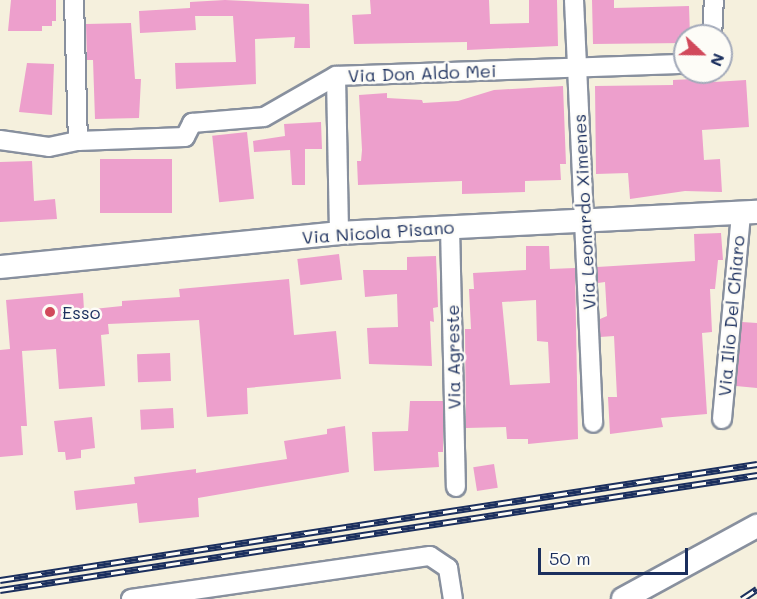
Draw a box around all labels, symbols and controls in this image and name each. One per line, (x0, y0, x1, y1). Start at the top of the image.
north arrow (673, 24, 733, 84)
text: N (706, 51, 730, 70)
street label: Via Don Aldo Mei (347, 60, 497, 86)
street label: Via Leonardo Ximenes (568, 113, 600, 311)
street label: Via Nicola Pisano (301, 216, 455, 248)
street label: Via Ilio Del Chiaro (713, 235, 749, 397)
place label: Esso (62, 301, 100, 323)
street label: Via Agreste (441, 304, 465, 410)
marker: Esso (43, 305, 57, 319)
scale bar (541, 536, 691, 574)
text: 50 m (549, 546, 591, 570)

